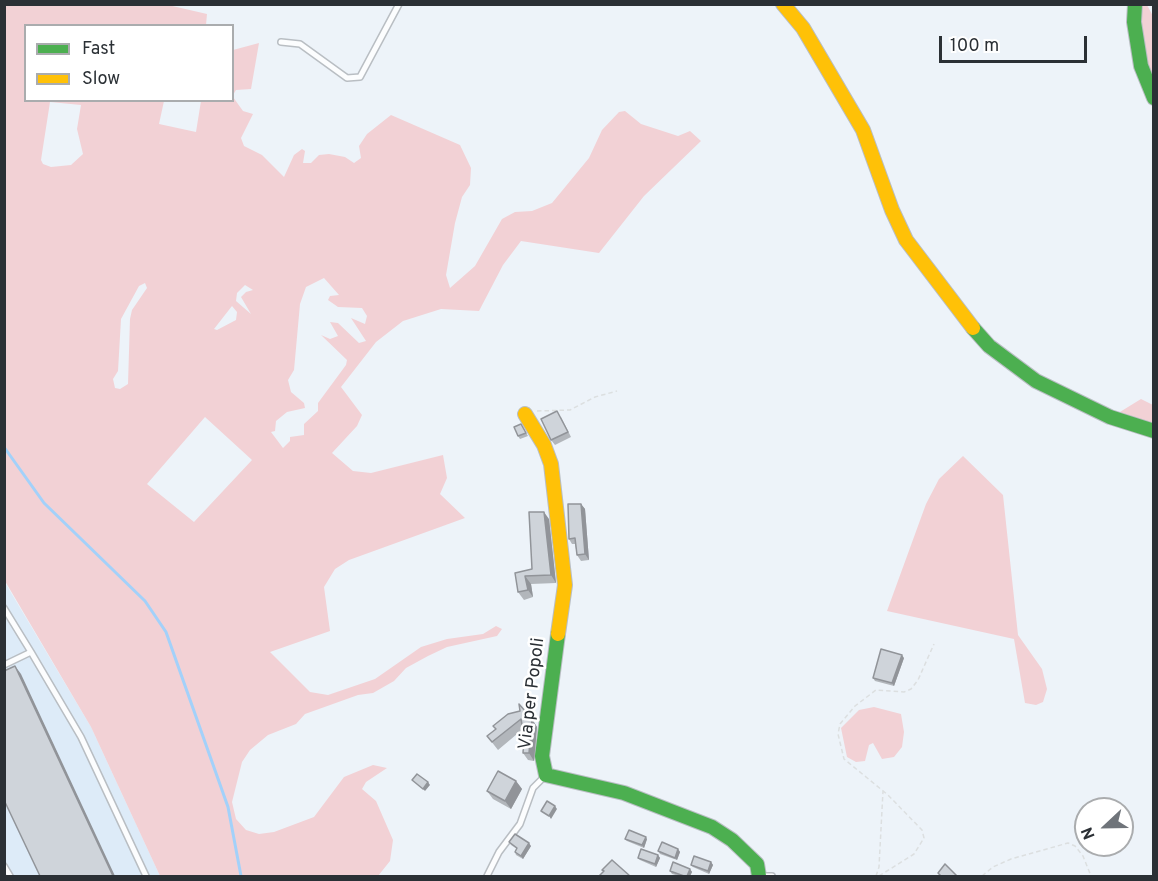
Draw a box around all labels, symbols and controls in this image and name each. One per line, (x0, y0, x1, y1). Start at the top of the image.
legend (24, 24, 234, 102)
scale bar (942, 24, 1090, 62)
text: 100 m (950, 35, 999, 58)
text: Fast (82, 38, 115, 61)
text: Slow (82, 68, 120, 91)
street label: Via per Popoli (515, 637, 551, 751)
north arrow (1074, 797, 1134, 857)
text: N (1078, 824, 1101, 842)

